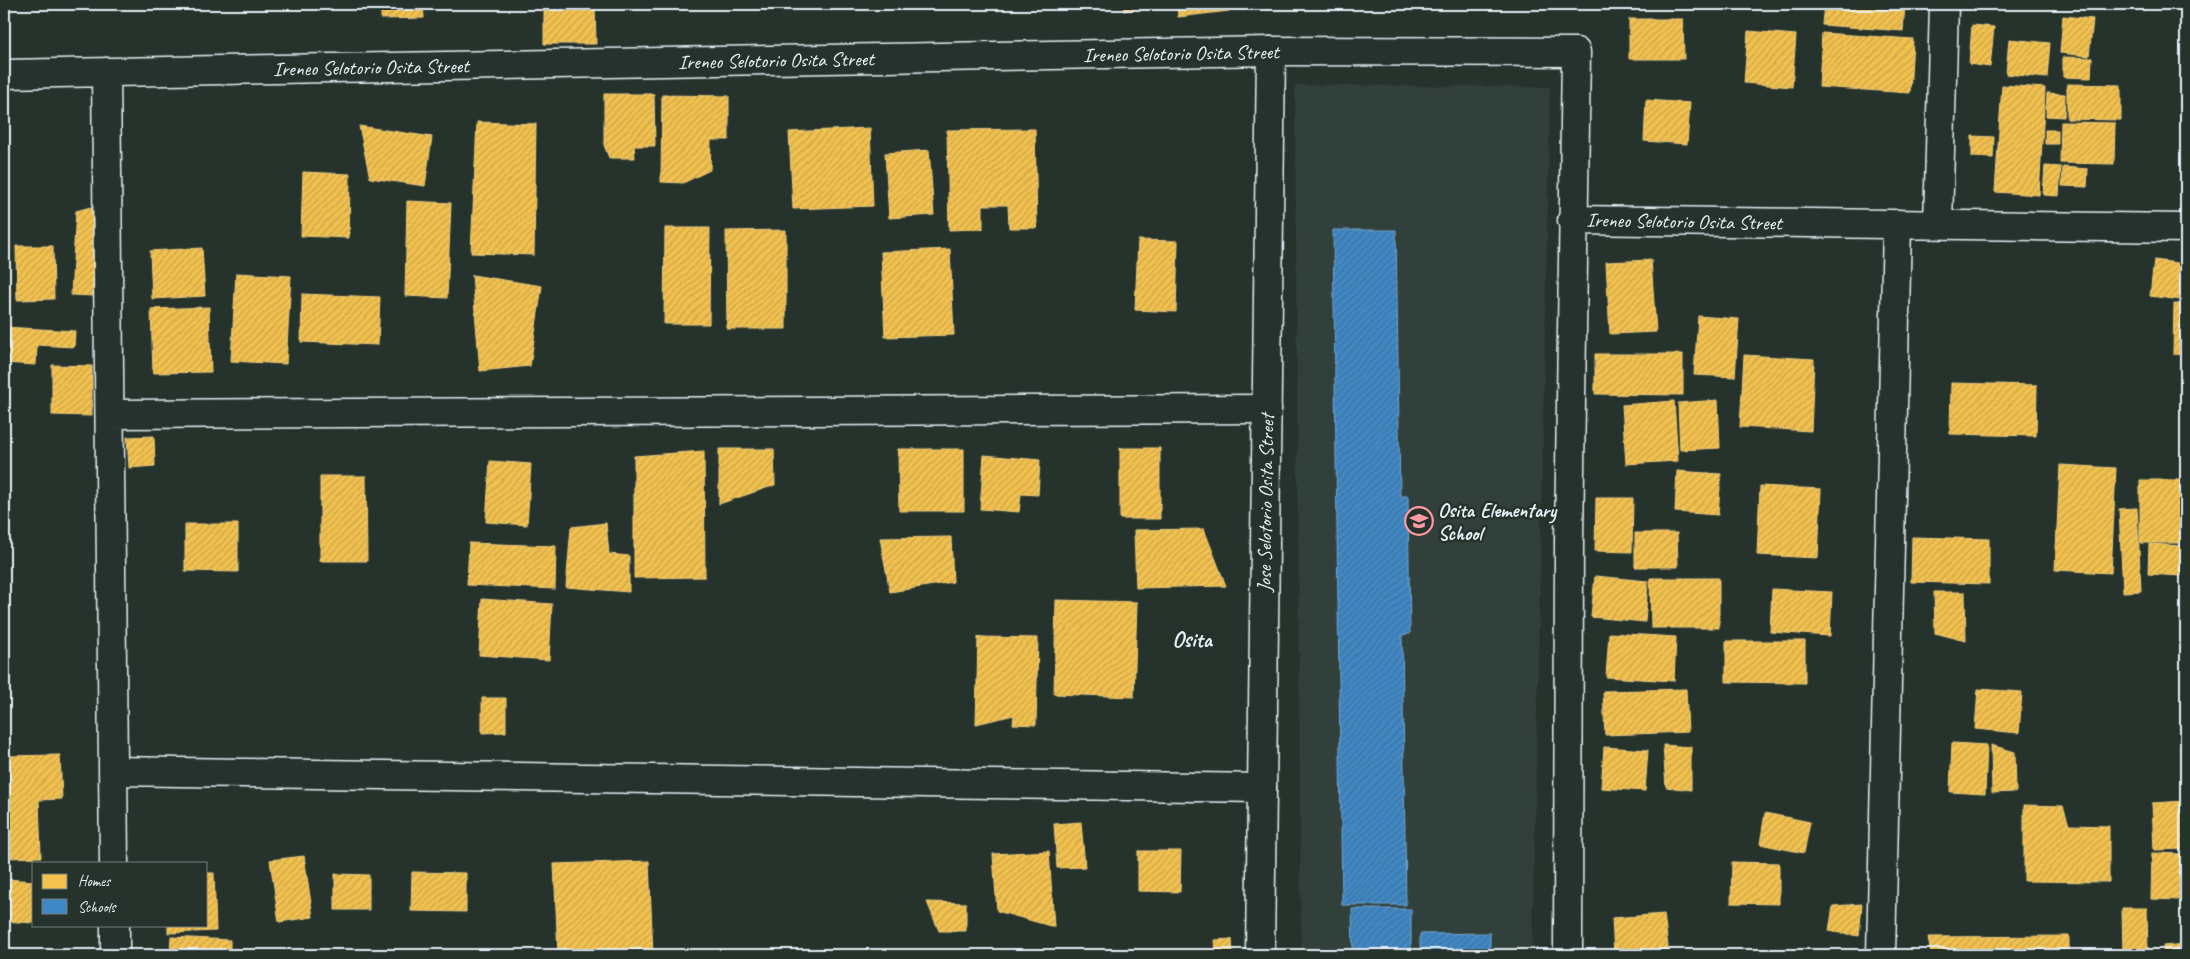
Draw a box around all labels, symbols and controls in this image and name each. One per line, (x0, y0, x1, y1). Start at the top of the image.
street label: Ireneo Selotorio Osita Street (1083, 39, 1281, 68)
street label: Ireneo Selotorio Osita Street (678, 46, 876, 75)
street label: Ireneo Selotorio Osita Street (273, 53, 471, 82)
street label: Ireneo Selotorio Osita Street (1586, 207, 1784, 236)
street label: Jose Selotorio Osita Street (1251, 410, 1280, 593)
place label: Osita Elementary School (1438, 498, 1558, 546)
school or university icon: Osita Elementary School (1404, 506, 1434, 536)
district label: Osita (1172, 626, 1214, 654)
legend (32, 862, 208, 926)
text: Homes (78, 872, 112, 891)
text: Schools (78, 898, 117, 917)

